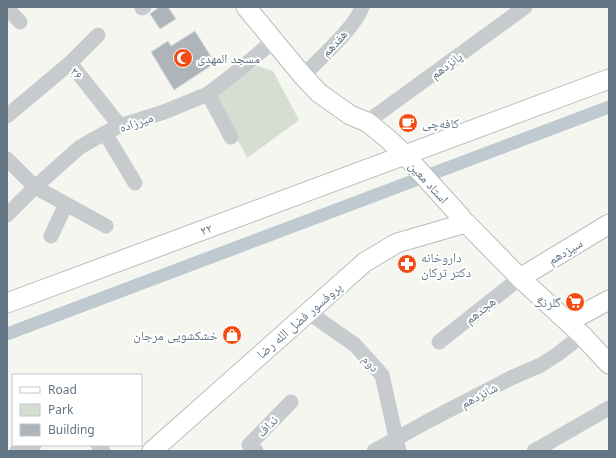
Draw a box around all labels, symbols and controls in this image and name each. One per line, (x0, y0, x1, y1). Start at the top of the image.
street label: هفدهم (317, 25, 351, 61)
mosque icon: مسجد المهدی (172, 47, 194, 69)
street label: پانزدهم (426, 47, 466, 83)
place label: مسجد المهدی (197, 49, 260, 67)
street label: ۲۶ (66, 63, 88, 83)
street label: میرزاده (117, 108, 155, 136)
cafe icon: کافه‌چی (397, 112, 419, 134)
place label: کافه‌چی (422, 114, 460, 132)
street label: استاد معین (405, 157, 453, 207)
street label: ۲۲ (197, 218, 215, 239)
street label: سیزدهم (544, 234, 586, 268)
place label: داروخانه دکتر ترکان (421, 248, 471, 281)
pharmacy icon: داروخانه دکتر ترکان (396, 253, 418, 275)
street label: پروفسور فضل الله رضا (252, 278, 346, 362)
supermarket icon: گلرنگ (564, 291, 586, 313)
street label: هجدهم (461, 292, 499, 328)
place label: گلرنگ (534, 293, 562, 311)
shop icon: خشکشویی مرجان (221, 324, 243, 346)
place label: خشکشویی مرجان (133, 326, 218, 344)
street label: دوم (358, 350, 384, 376)
legend (12, 374, 142, 446)
street label: شانزدهم (457, 378, 501, 412)
text: Road (48, 381, 77, 398)
text: Park (48, 401, 74, 418)
street label: نداف (252, 411, 282, 441)
text: Building (48, 421, 95, 438)

